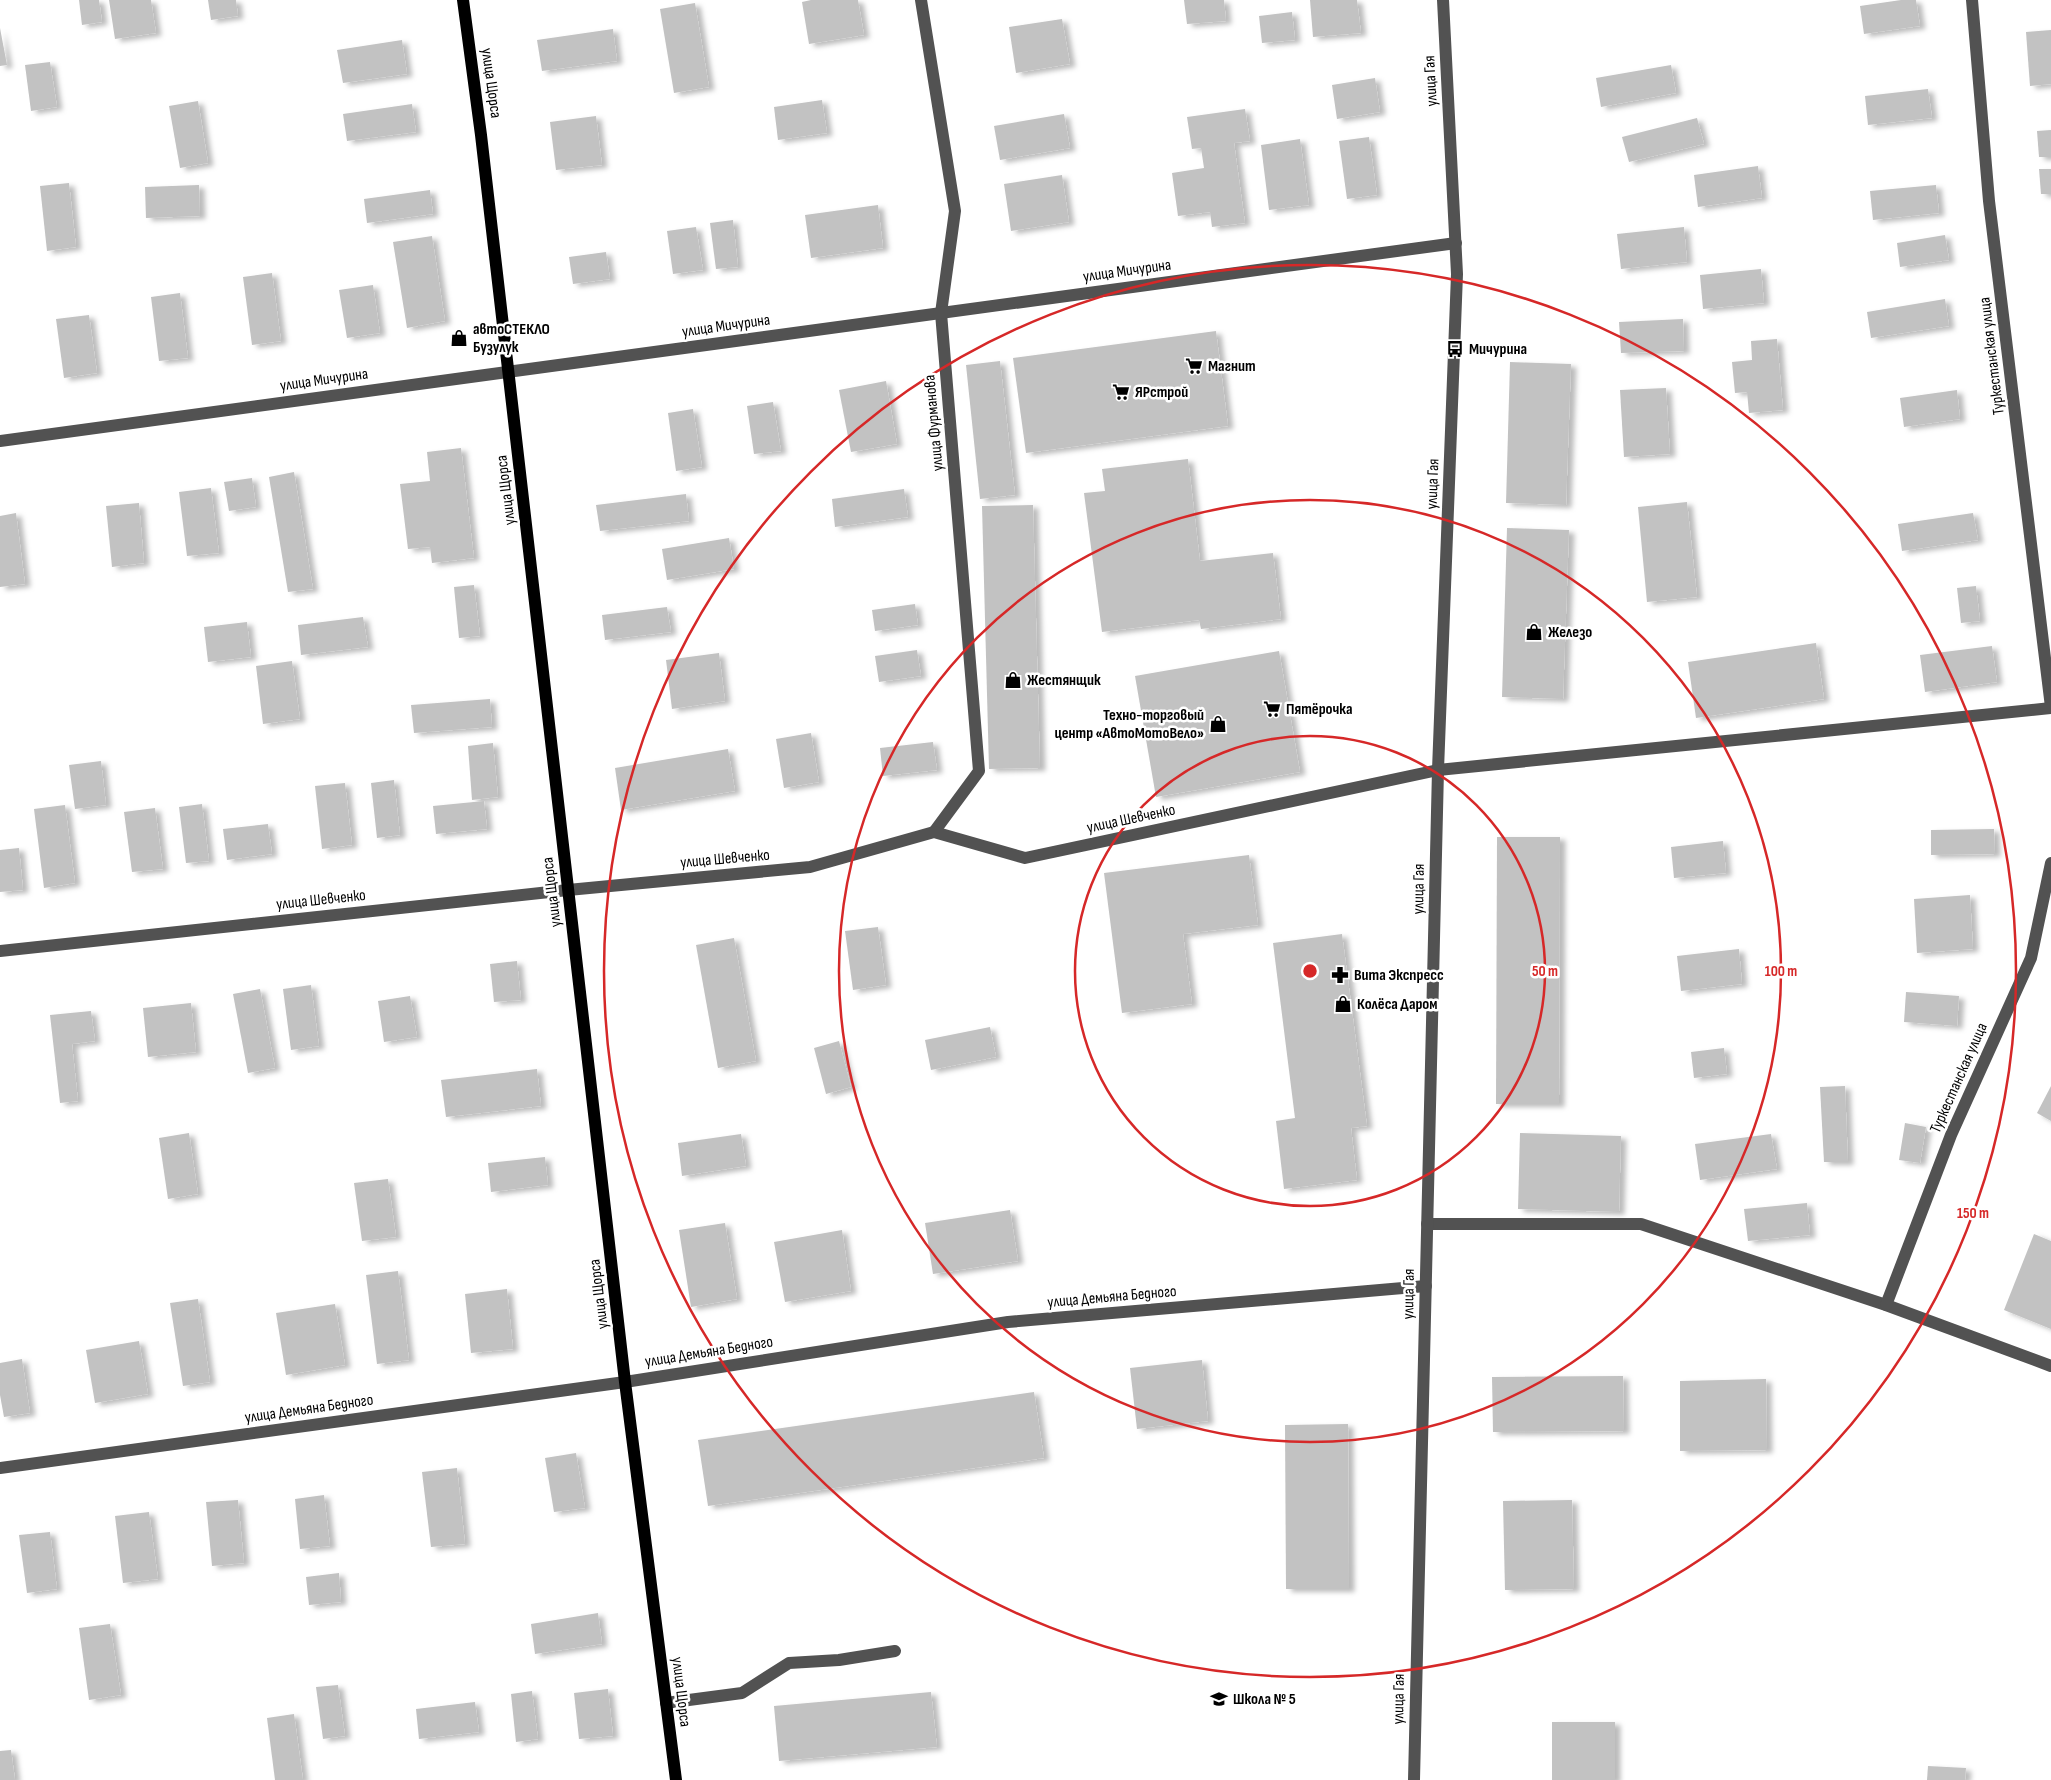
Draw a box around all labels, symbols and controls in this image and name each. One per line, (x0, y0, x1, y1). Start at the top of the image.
street label: улица Щорса (477, 47, 505, 119)
street label: улица Гая (1420, 55, 1442, 107)
street label: улица Мичурина (1082, 255, 1172, 287)
street label: Туркестанская улица (1975, 296, 2009, 416)
street label: улица Мичурина (681, 310, 771, 342)
place label: автоСТЕКЛО Бузулук (473, 320, 550, 357)
shop icon: автоСТЕКЛО Бузулук (449, 328, 469, 348)
bus stop icon: Мичурина (1445, 339, 1465, 359)
place label: Мичурина (1469, 340, 1527, 359)
supermarket icon: Магнит (1184, 356, 1204, 376)
place label: Магнит (1208, 357, 1256, 376)
street label: улица Мичурина (279, 364, 369, 396)
street label: улица Фурманова (920, 374, 948, 472)
supermarket icon: ЯРстрой (1111, 382, 1131, 402)
place label: ЯРстрой (1135, 383, 1188, 402)
street label: улица Щорса (492, 454, 520, 526)
street label: улица Гая (1423, 458, 1443, 510)
shop icon: Железо (1524, 622, 1544, 642)
place label: Железо (1548, 623, 1592, 642)
shop icon: Жестянщик (1003, 670, 1023, 690)
place label: Жестянщик (1027, 671, 1101, 690)
supermarket icon: Пятёрочка (1262, 699, 1282, 719)
place label: Пятёрочка (1286, 700, 1353, 719)
place label: Техно-торговый центр «АвтоМотоВело» (1055, 706, 1204, 743)
shop icon: Техно-торговый центр «АвтоМотоВело» (1208, 714, 1228, 734)
street label: улица Шевченко (1085, 800, 1177, 838)
street label: улица Шевченко (679, 846, 771, 872)
street label: улица Щорса (538, 856, 566, 928)
street label: улица Гая (1409, 863, 1429, 915)
street label: улица Шевченко (275, 886, 367, 914)
centre of rings (1301, 962, 1319, 980)
text: 50 m (1532, 962, 1558, 981)
text: 100 m (1765, 962, 1797, 981)
pharmacy icon: Вита Экспресс (1330, 965, 1350, 985)
place label: Вита Экспресс (1354, 966, 1444, 985)
shop icon: Колёса Даром (1333, 994, 1353, 1014)
place label: Колёса Даром (1357, 995, 1438, 1014)
street label: Туркестанская улица (1926, 1020, 1992, 1136)
text: 150 m (1957, 1204, 1989, 1223)
street label: улица Щорса (585, 1258, 613, 1330)
street label: улица Гая (1399, 1268, 1419, 1320)
street label: улица Демьяна Бедного (1047, 1282, 1177, 1312)
street label: улица Демьяна Бедного (644, 1332, 774, 1372)
street label: улица Демьяна Бедного (244, 1391, 374, 1427)
street label: улица Щорса (667, 1656, 695, 1728)
street label: улица Гая (1389, 1673, 1409, 1725)
school or university icon: Школа № 5 (1209, 1689, 1229, 1709)
place label: Школа № 5 (1233, 1690, 1296, 1709)

